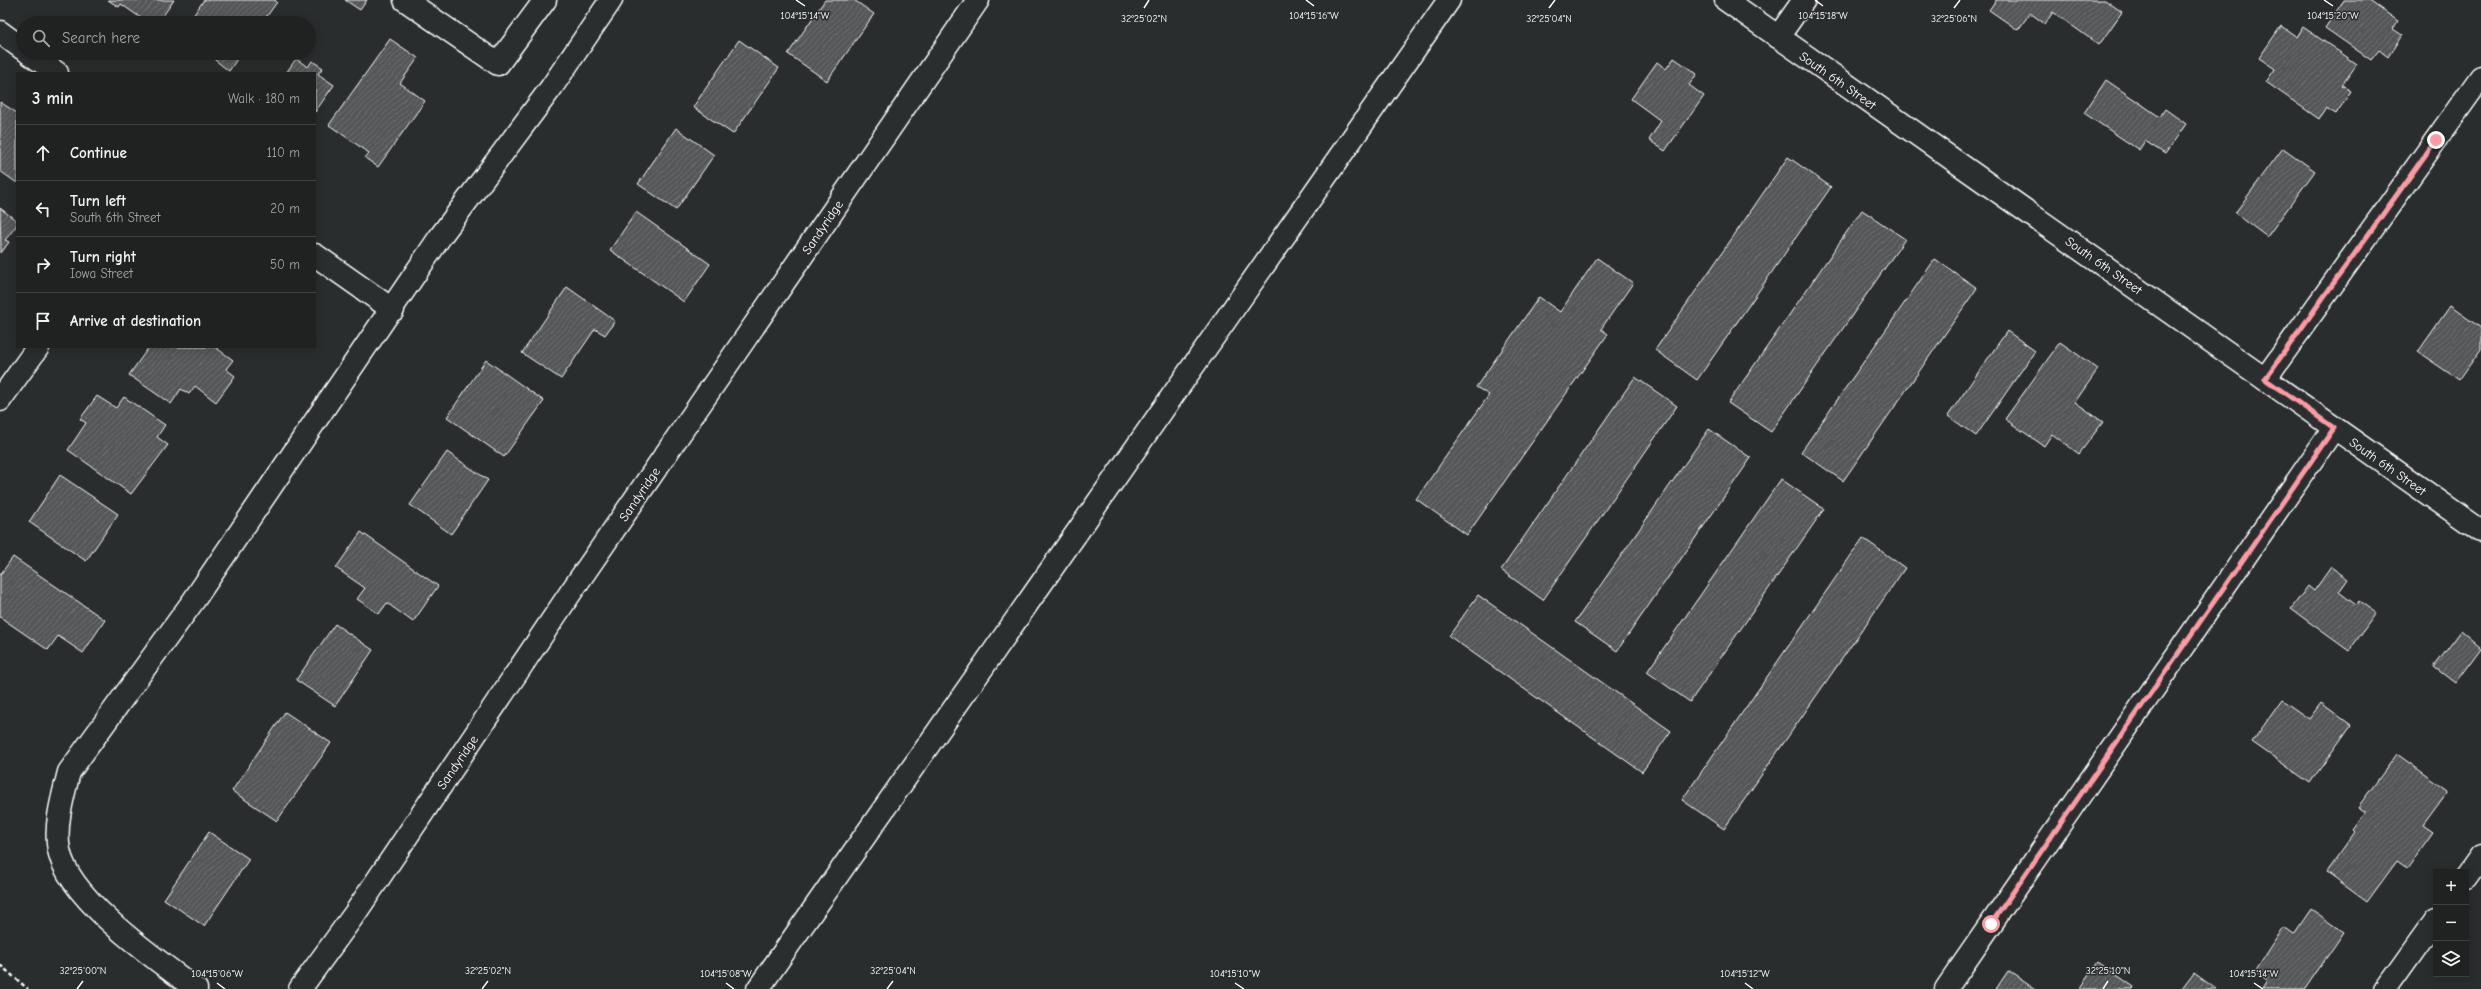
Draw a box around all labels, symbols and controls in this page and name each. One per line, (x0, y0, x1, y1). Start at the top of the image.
text: 104°15'14"W (781, 10, 830, 22)
text: 104°15'16"W (1289, 10, 1339, 22)
text: 104°15'18"W (1798, 10, 1848, 22)
text: 104°15'20"W (2307, 10, 2359, 22)
text: 32°25'02"N (1121, 13, 1167, 25)
text: 32°25'04"N (1526, 13, 1572, 25)
text: 32°25'06"N (1931, 13, 1977, 25)
search box (16, 16, 316, 60)
icon: search (30, 27, 52, 49)
text: Search here (62, 29, 140, 47)
street label: South 6th Street (1796, 48, 1880, 113)
text: 3 min (32, 89, 73, 108)
text: Walk · 180 m (228, 91, 300, 106)
route end (2427, 131, 2445, 149)
icon: ahead (32, 142, 54, 164)
text: Continue (70, 144, 127, 162)
text: 110 m (267, 145, 300, 160)
text: Turn left (70, 192, 126, 210)
street label: Sandyridge (799, 197, 846, 257)
icon: left (32, 198, 54, 220)
text: 20 m (270, 201, 300, 216)
text: South 6th Street (70, 210, 160, 225)
street label: South 6th Street (2062, 233, 2146, 298)
text: Turn right (70, 248, 136, 266)
icon: right (32, 254, 54, 276)
text: 50 m (270, 257, 300, 272)
text: Iowa Street (70, 266, 133, 281)
icon: arrive (32, 310, 54, 332)
text: Arrive at destination (70, 312, 201, 330)
street label: South 6th Street (2346, 434, 2430, 499)
street label: Sandyridge (616, 464, 663, 524)
street label: Sandyridge (434, 732, 481, 792)
map controls (2433, 869, 2469, 977)
button: + (2433, 869, 2469, 905)
button: − (2433, 905, 2469, 941)
route start (1982, 915, 2000, 933)
button: layers (2433, 941, 2469, 977)
text: 32°25'00"N (60, 965, 106, 977)
text: 32°25'02"N (465, 965, 511, 977)
text: 32°25'04"N (870, 965, 916, 977)
text: 32°25'10"N (2086, 965, 2130, 977)
text: 104°15'06"W (191, 968, 243, 980)
text: 104°15'08"W (700, 968, 752, 980)
text: 104°15'10"W (1210, 968, 1260, 980)
text: 104°15'12"W (1720, 968, 1770, 980)
text: 104°15'14"W (2230, 968, 2279, 980)

